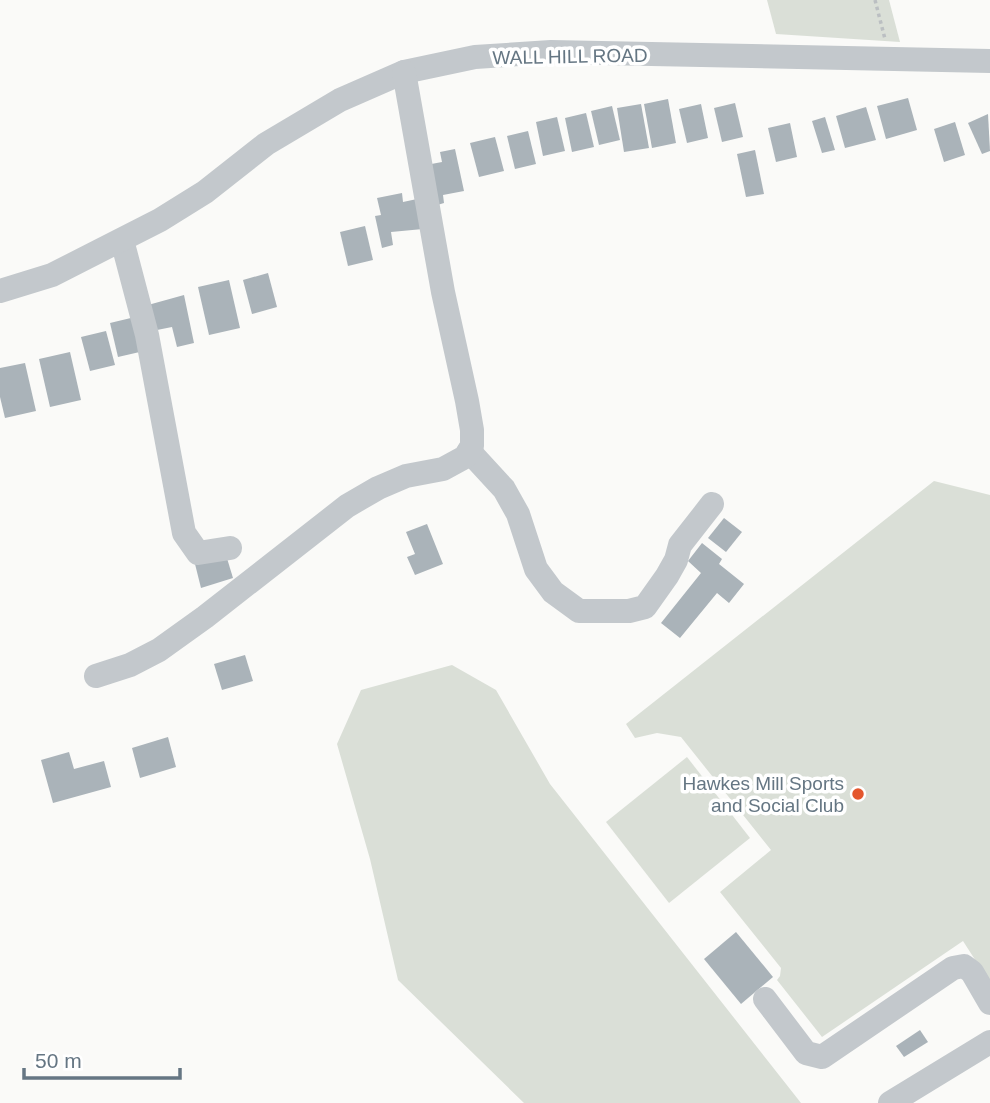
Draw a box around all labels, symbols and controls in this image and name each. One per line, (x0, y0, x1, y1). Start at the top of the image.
street label: WALL HILL ROAD (492, 45, 648, 68)
place label: Hawkes Mill Sports and Social Club (682, 773, 844, 816)
marker: Hawkes Mill Sports and Social Club (850, 786, 866, 802)
scale bar (24, 1036, 180, 1080)
text: 50 m (35, 1049, 82, 1072)

